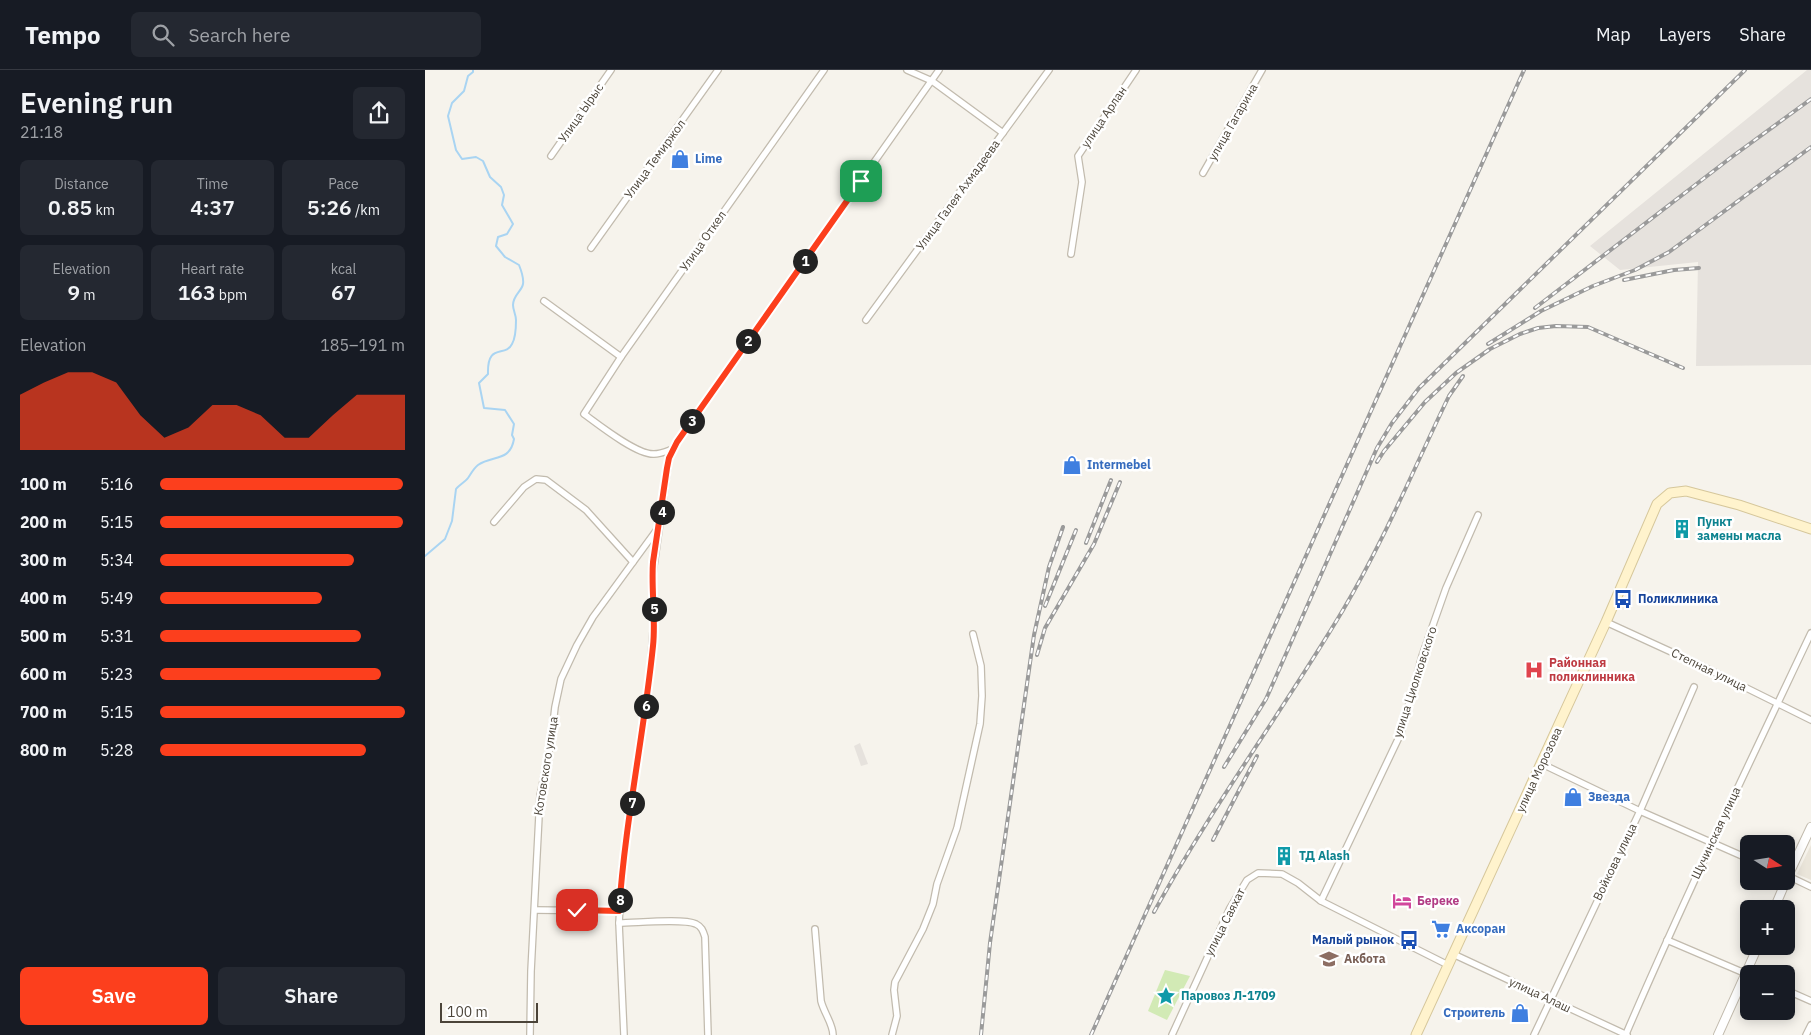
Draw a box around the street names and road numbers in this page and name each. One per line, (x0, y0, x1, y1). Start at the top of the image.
street label: Улица Ырыс (555, 80, 606, 145)
street label: улица Гагарина (1204, 80, 1261, 163)
street label: улица Арлан (1078, 83, 1130, 150)
street label: Улица Темиржол (621, 116, 688, 201)
street label: Улица Галея Ахмадеева (912, 136, 1003, 253)
street label: Улица Откел (676, 207, 729, 274)
street label: улица Циолковского (1389, 624, 1440, 739)
street label: Степная улица (1669, 645, 1750, 695)
street label: Котовского улица (530, 715, 561, 817)
street label: улица Морозова (1512, 724, 1565, 815)
street label: Щучинская улица (1688, 784, 1744, 881)
street label: Войкова улица (1589, 820, 1640, 903)
street label: улица Саяхат (1201, 885, 1248, 958)
street label: улица Алаш (1507, 974, 1574, 1015)

